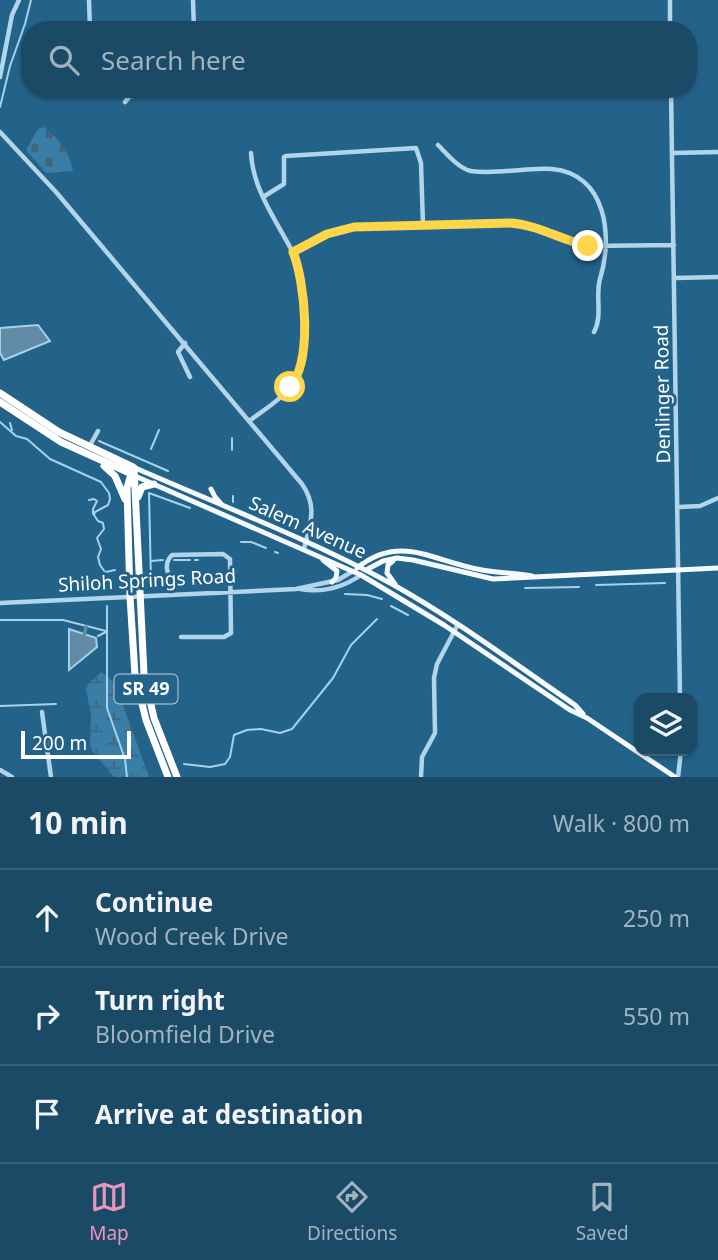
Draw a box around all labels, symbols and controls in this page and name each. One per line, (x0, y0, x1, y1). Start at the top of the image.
search box (21, 21, 697, 98)
icon: search (45, 41, 83, 79)
text: Search here (101, 42, 246, 78)
route end (572, 230, 603, 261)
street label: Denlinger Road (648, 324, 676, 464)
route start (274, 371, 305, 402)
street label: Salem Avenue (245, 489, 371, 565)
street label: Shiloh Springs Road (57, 562, 237, 598)
road number: SR 49 (114, 674, 178, 704)
map controls (634, 693, 697, 756)
button: layers (634, 693, 697, 756)
scale bar (21, 728, 131, 760)
text: 200 m (32, 730, 87, 756)
text: 10 min (28, 802, 128, 843)
text: Walk · 800 m (553, 807, 690, 839)
text: Continue (95, 884, 213, 920)
icon: ahead (28, 899, 66, 937)
text: 250 m (623, 902, 690, 934)
text: Wood Creek Drive (95, 920, 289, 952)
text: Turn right (95, 982, 225, 1018)
icon: right (28, 997, 66, 1035)
text: 550 m (623, 1000, 690, 1032)
text: Bloomfield Drive (95, 1018, 275, 1050)
icon: arrive (28, 1095, 66, 1133)
text: Arrive at destination (95, 1096, 364, 1132)
tab: Map (89, 1178, 129, 1246)
tab: Directions (307, 1178, 397, 1246)
tab: Saved (576, 1178, 629, 1246)

